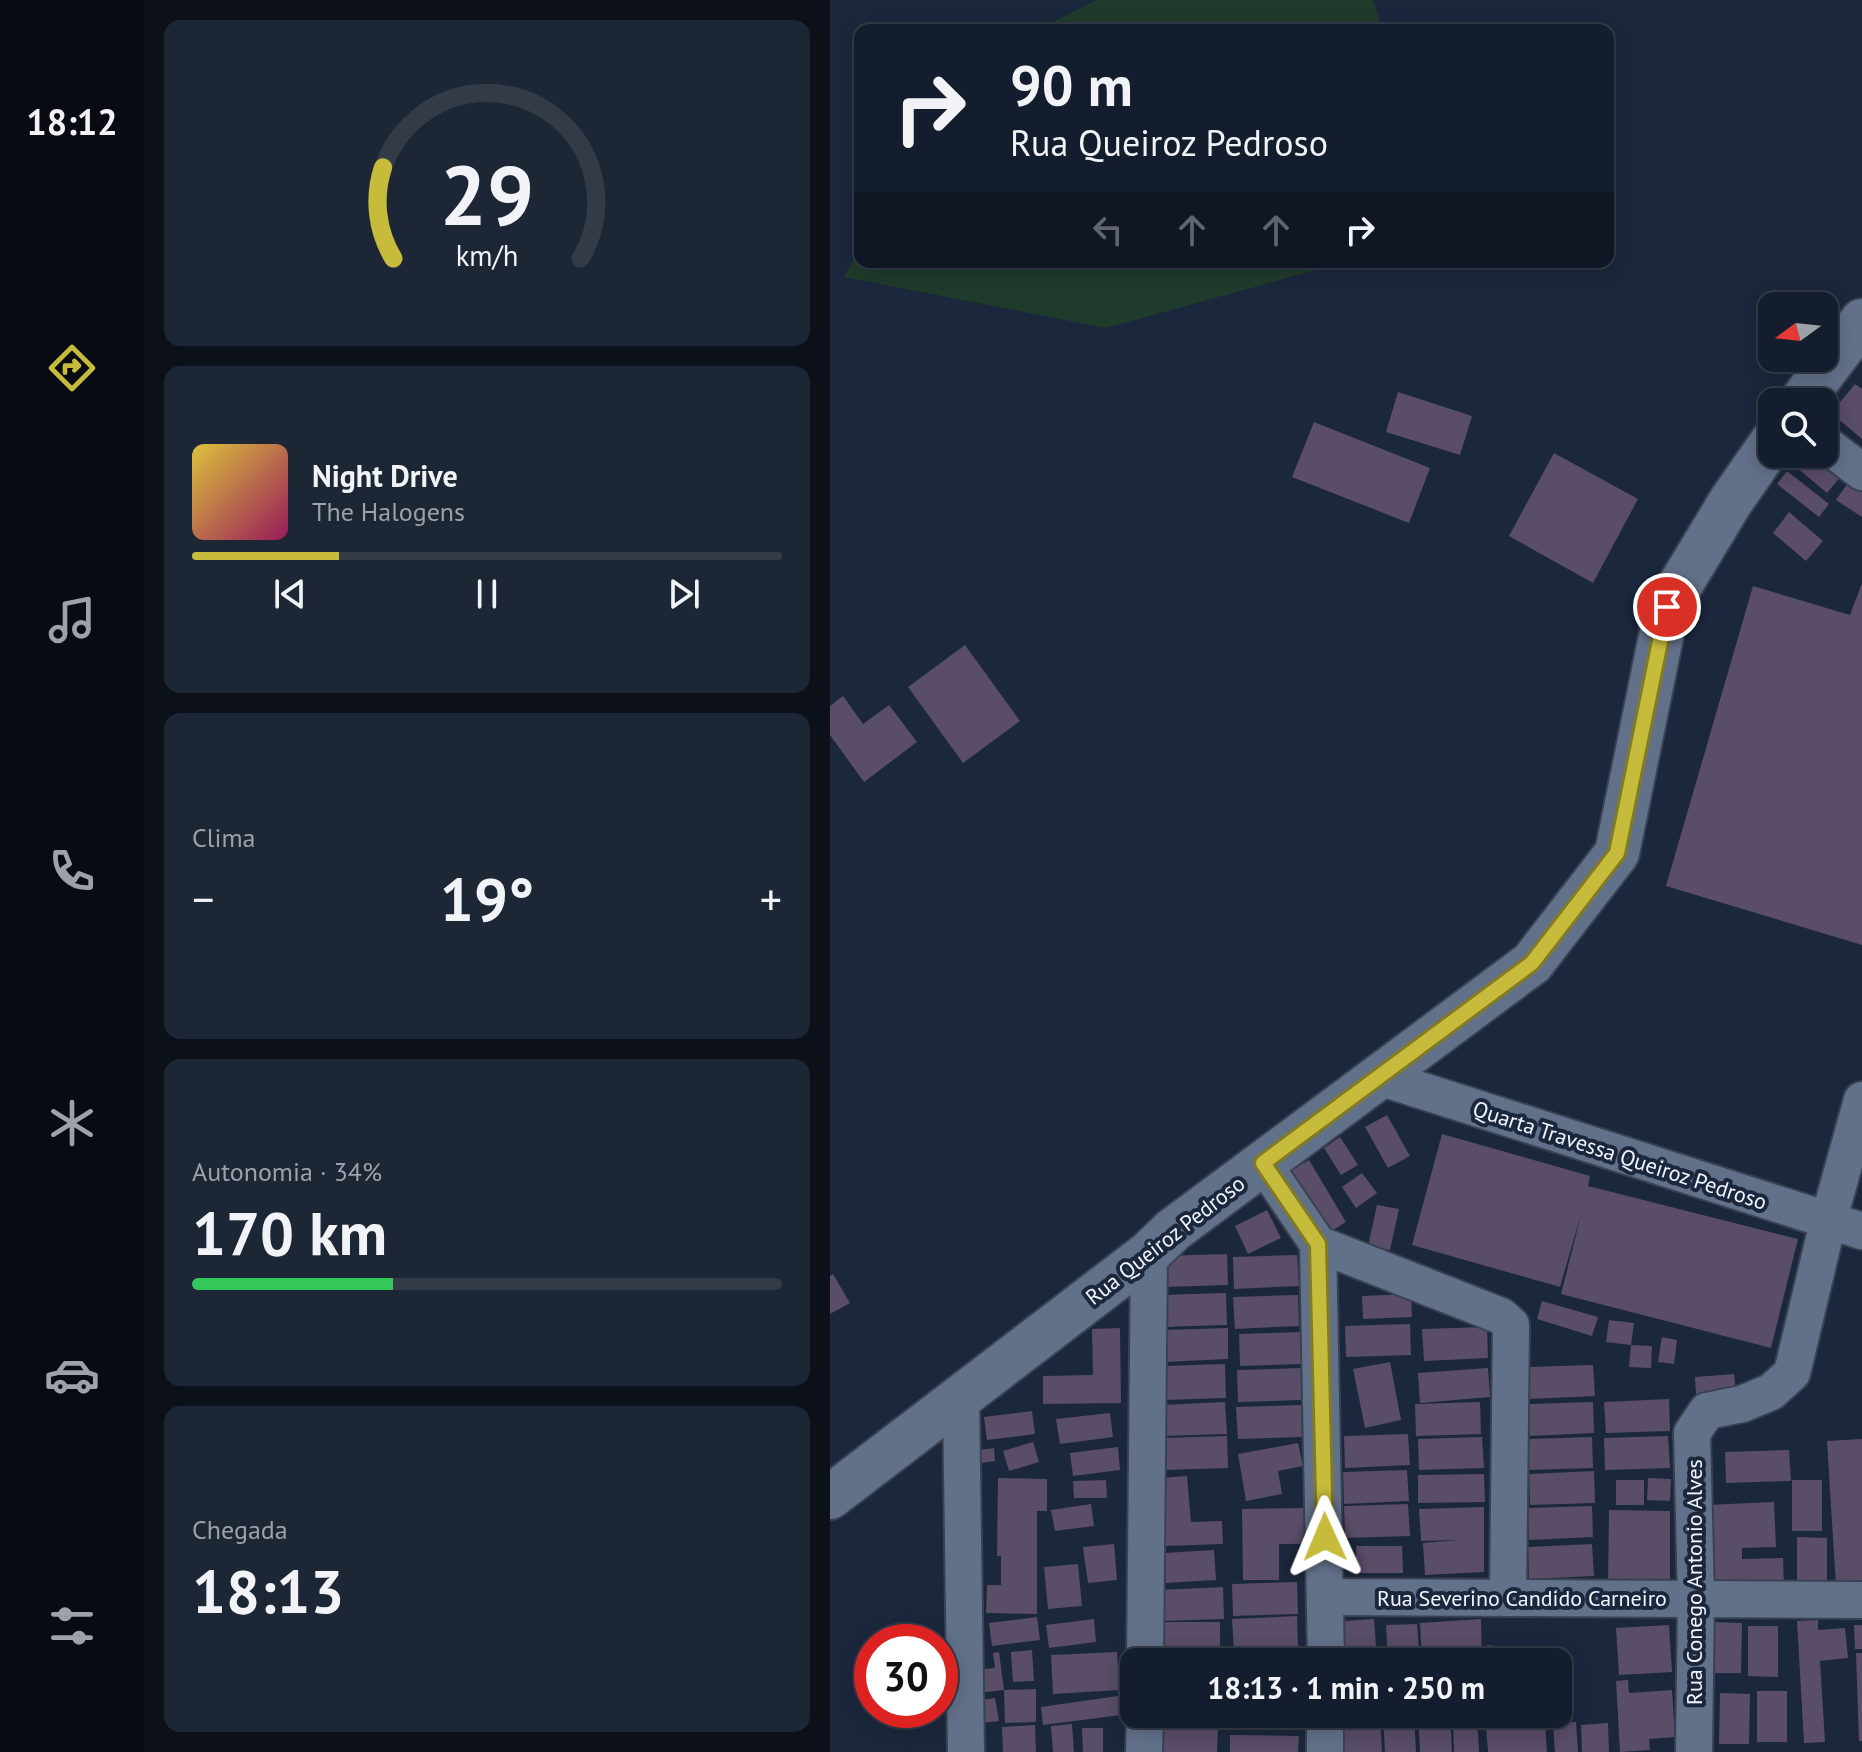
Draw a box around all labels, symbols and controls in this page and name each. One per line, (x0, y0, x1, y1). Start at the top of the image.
text: 90 m (1010, 49, 1133, 121)
icon: right (878, 56, 982, 160)
text: 18:12 (26, 98, 118, 145)
text: Rua Queiroz Pedroso (1010, 119, 1328, 166)
text: 29 (440, 140, 534, 248)
icon: left (1086, 208, 1130, 252)
icon: ahead (1170, 208, 1214, 252)
icon: ahead (1254, 208, 1298, 252)
icon: right (1338, 208, 1382, 252)
text: km/h (456, 237, 518, 274)
north arrow (1758, 292, 1838, 372)
map controls (1758, 292, 1838, 468)
icon: directions (44, 340, 100, 396)
button: search (1758, 388, 1838, 468)
text: Night Drive (312, 456, 458, 495)
text: The Halogens (312, 495, 465, 528)
icon: previous (268, 572, 312, 616)
icon: pause (465, 572, 509, 616)
icon: next (662, 572, 706, 616)
pin (1633, 573, 1701, 641)
icon: arrive (1645, 585, 1689, 629)
icon: music (44, 592, 100, 648)
text: Clima (192, 821, 255, 854)
icon: phone (44, 843, 100, 899)
text: 19° (440, 860, 534, 938)
text: − (192, 870, 214, 927)
text: + (760, 870, 782, 927)
street label: Quarta Travessa Queiroz Pedroso (1469, 1094, 1771, 1216)
icon: climate (44, 1095, 100, 1151)
text: Autonomia · 34% (192, 1155, 382, 1188)
street label: Rua Queiroz Pedroso (1080, 1169, 1250, 1311)
text: 170 km (192, 1194, 387, 1272)
icon: car (44, 1347, 100, 1403)
street label: Rua Conego Antonio Alves (1680, 1459, 1708, 1705)
position arrow (1283, 1495, 1367, 1579)
text: Chegada (192, 1513, 288, 1546)
text: 18:13 (192, 1552, 344, 1630)
street label: Rua Severino Candido Carneiro (1377, 1584, 1667, 1612)
icon: filters (44, 1598, 100, 1654)
speed limit sign: 30 (854, 1624, 958, 1728)
text: 18:13 · 1 min · 250 m (1207, 1668, 1485, 1707)

